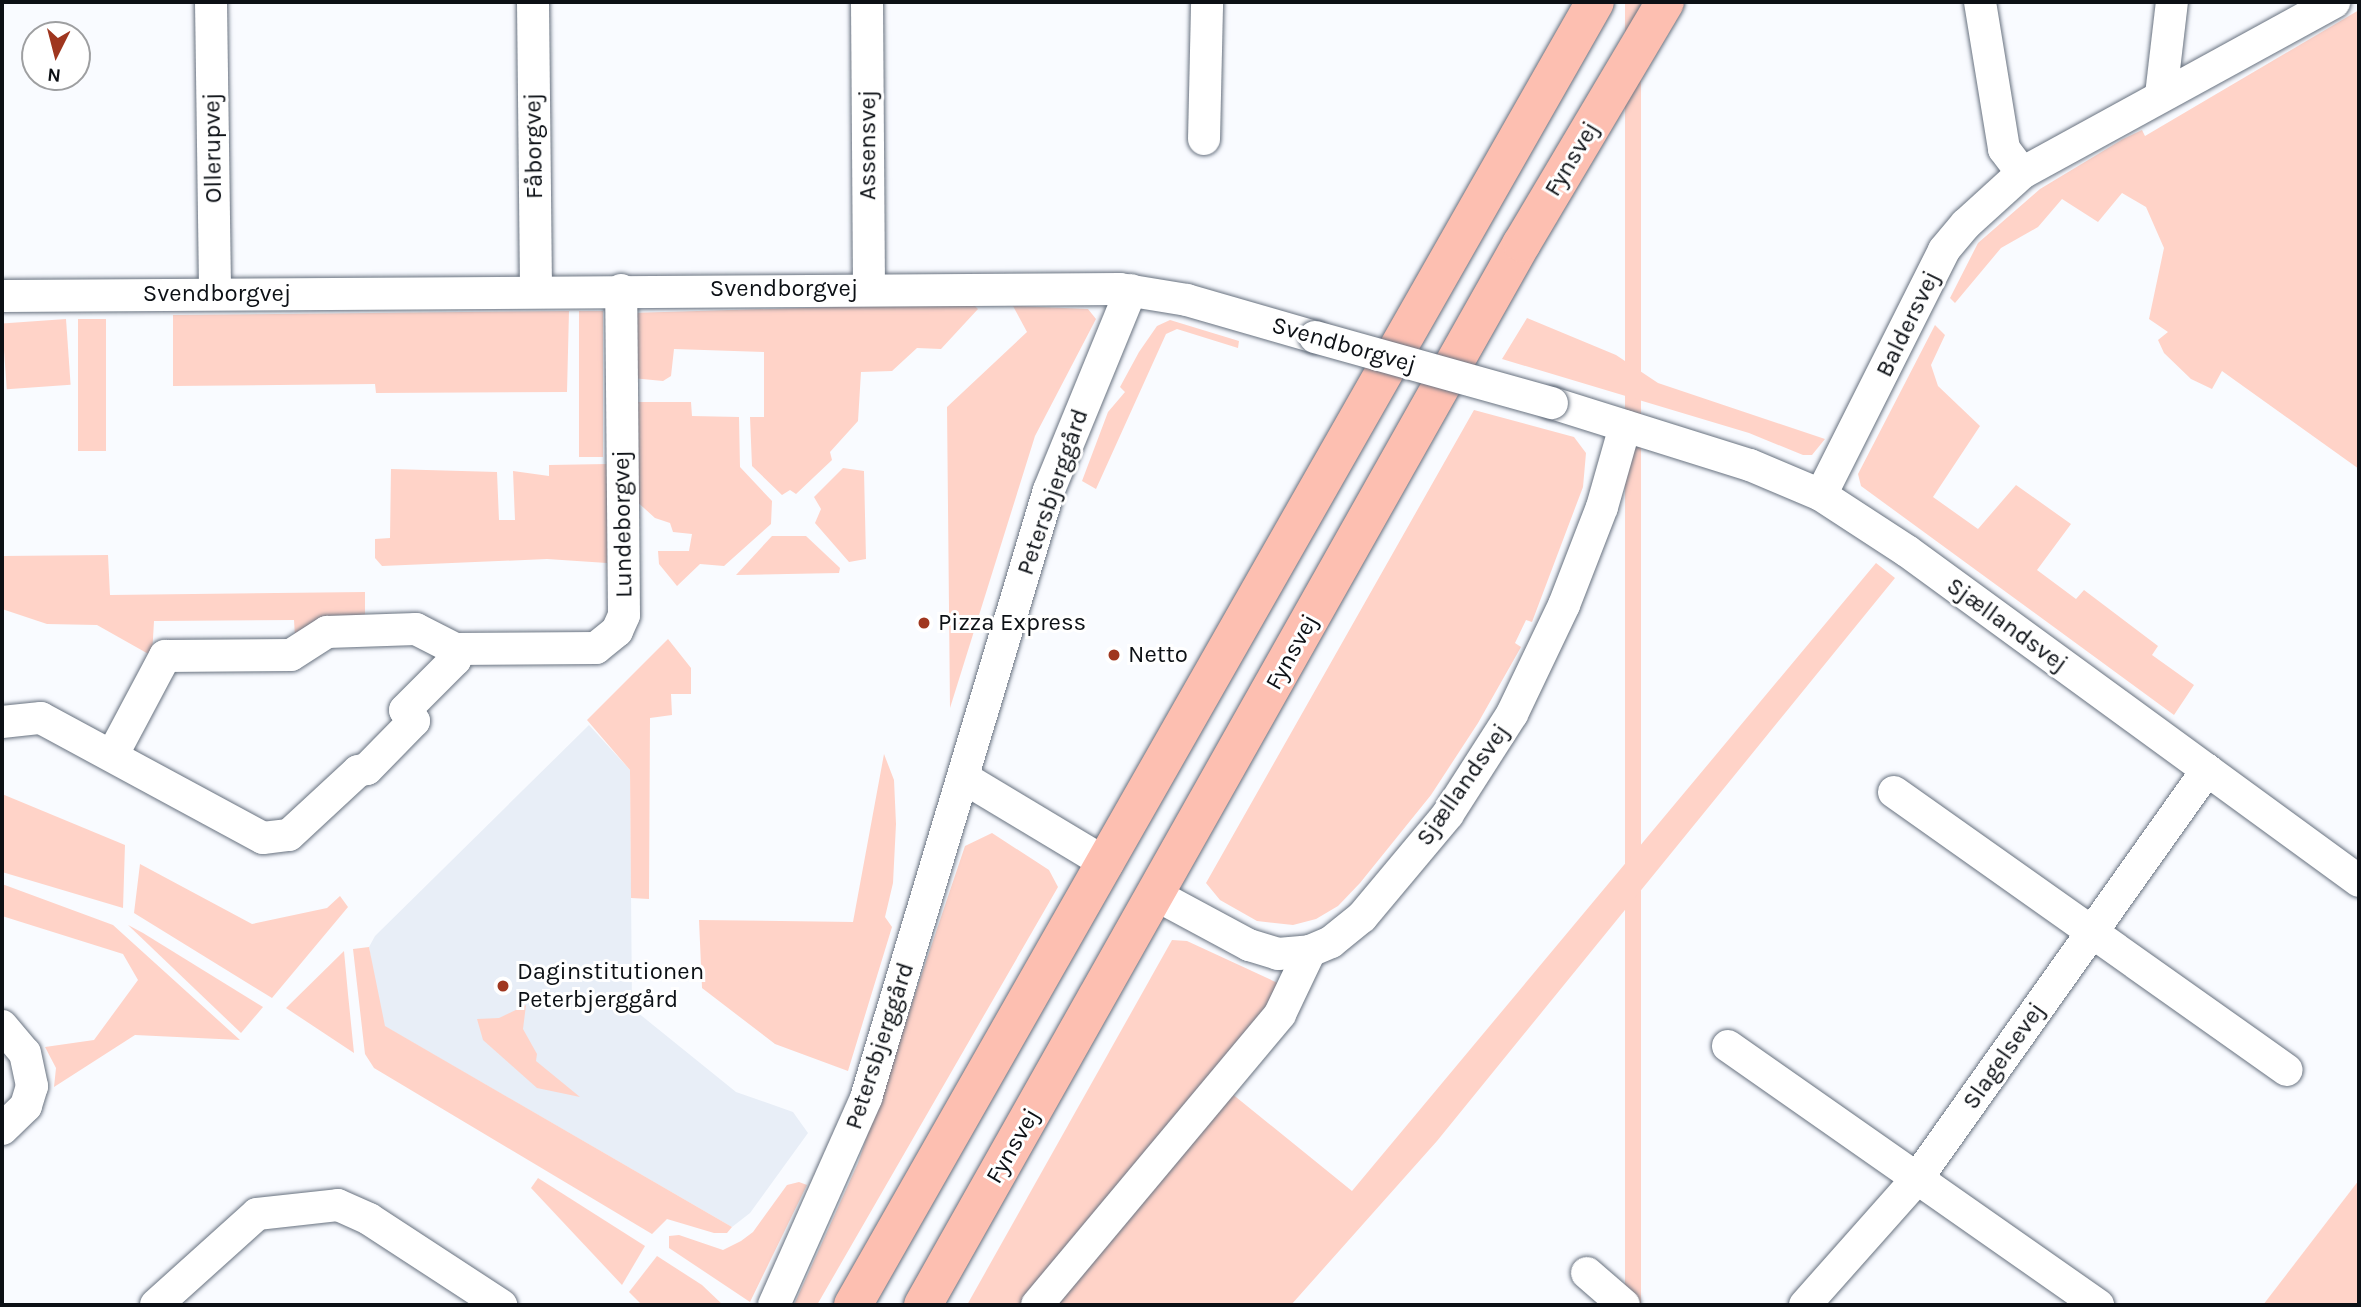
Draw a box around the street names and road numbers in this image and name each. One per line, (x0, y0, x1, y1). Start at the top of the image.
street label: Assensvej (854, 90, 882, 200)
street label: Ollerupvej (198, 93, 228, 203)
street label: Fåborgvej (519, 93, 549, 199)
street label: Fynsvej (1539, 116, 1605, 202)
street label: Baldersvej (1870, 266, 1946, 382)
street label: Svendborgvej (710, 275, 858, 303)
street label: Svendborgvej (143, 280, 291, 308)
street label: Svendborgvej (1269, 311, 1419, 379)
street label: Petersbjerggård (1011, 405, 1095, 579)
street label: Lundeborgvej (607, 450, 639, 598)
street label: Sjællandsvej (1941, 572, 2073, 678)
street label: Fynsvej (1260, 609, 1324, 695)
street label: Sjællandsvej (1410, 718, 1516, 852)
street label: Petersbjerggård (839, 959, 921, 1133)
street label: Slagelsevej (1957, 997, 2051, 1115)
street label: Fynsvej (980, 1103, 1046, 1189)

